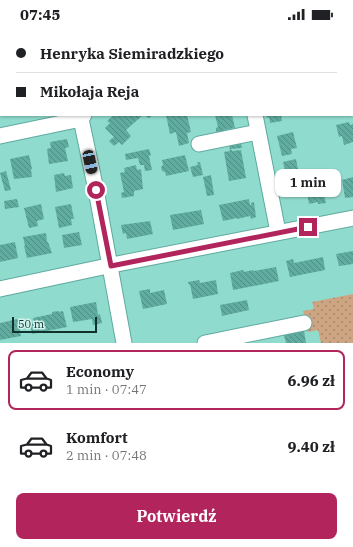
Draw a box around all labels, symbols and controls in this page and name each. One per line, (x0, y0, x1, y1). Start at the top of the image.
text: 07:45 (20, 5, 61, 24)
text: Henryka Siemiradzkiego (40, 44, 224, 63)
text: Mikołaja Reja (40, 82, 139, 101)
car (82, 149, 98, 175)
callout: 1 min (275, 169, 341, 197)
text: 1 min (290, 174, 326, 191)
route start (87, 181, 105, 199)
route end (299, 218, 317, 236)
scale bar (12, 315, 97, 334)
text: 50 m (18, 317, 44, 331)
icon: car (18, 362, 54, 398)
text: Economy (66, 362, 134, 381)
text: 6.96 zł (288, 371, 335, 390)
text: 1 min · 07:47 (66, 381, 147, 398)
icon: car (18, 428, 54, 464)
text: Komfort (66, 428, 128, 447)
text: 9.40 zł (288, 437, 335, 456)
text: 2 min · 07:48 (66, 447, 147, 464)
button: Potwierdź (16, 493, 337, 539)

